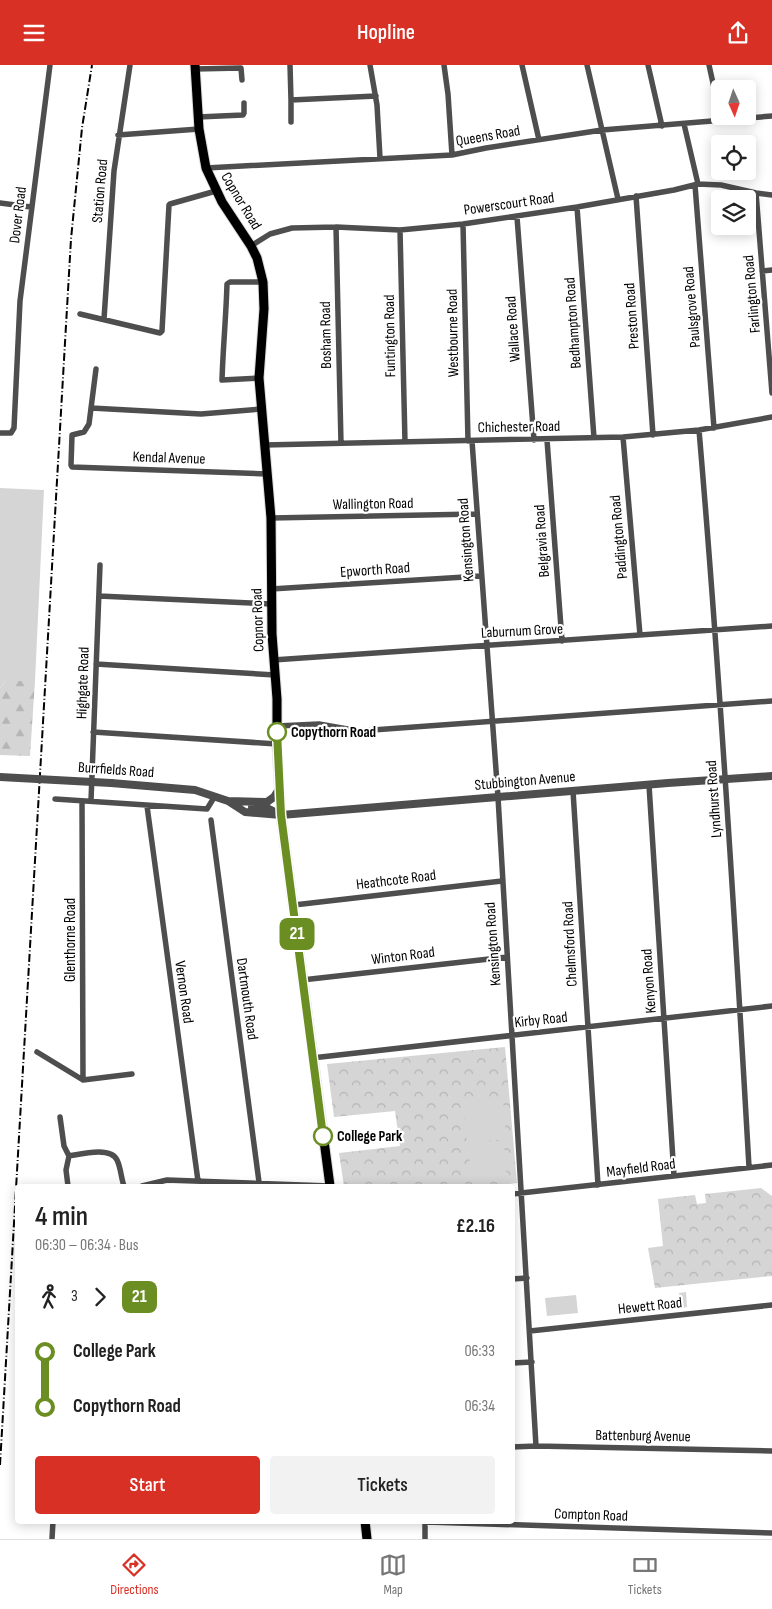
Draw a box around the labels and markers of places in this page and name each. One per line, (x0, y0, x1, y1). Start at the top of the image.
marker: Copythorn Road (267, 722, 287, 742)
place label: Copythorn Road (291, 723, 376, 742)
marker: College Park (313, 1126, 333, 1146)
place label: College Park (337, 1127, 403, 1146)

